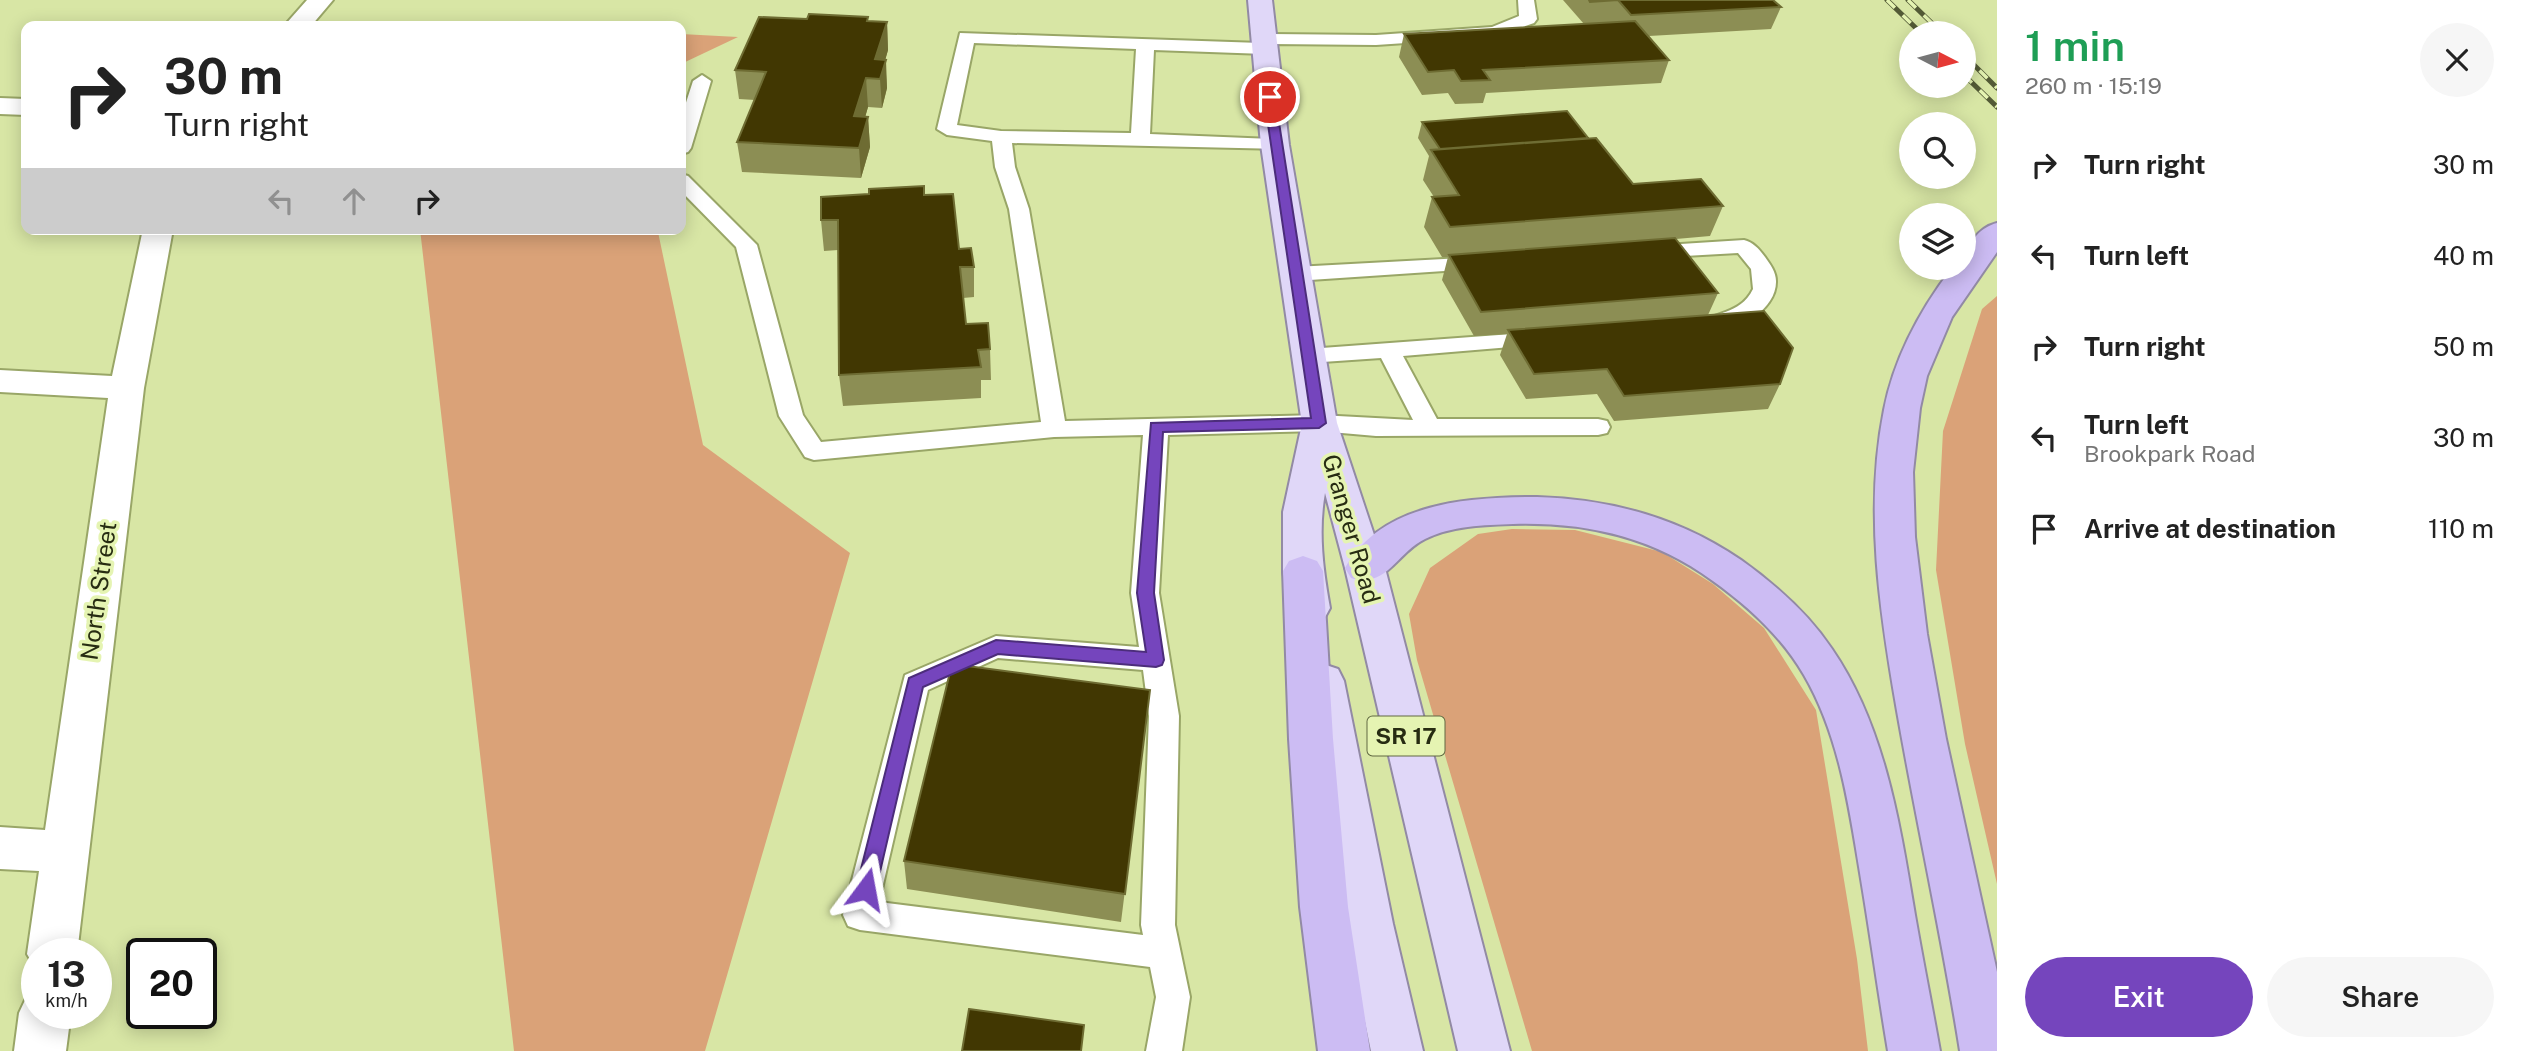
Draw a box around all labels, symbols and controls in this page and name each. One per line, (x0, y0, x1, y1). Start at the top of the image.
north arrow (1899, 21, 1976, 98)
map controls (1899, 21, 1976, 280)
text: 1 min (2025, 21, 2125, 70)
button: close (2420, 23, 2494, 97)
text: 30 m (164, 47, 283, 105)
icon: right (49, 49, 140, 140)
pin (1240, 67, 1300, 127)
text: 260 m · 15:19 (2025, 72, 2162, 99)
icon: arrive (1251, 78, 1289, 116)
text: Turn right (164, 106, 309, 143)
button: search (1899, 112, 1976, 189)
icon: right (2025, 146, 2063, 184)
text: Turn right (2084, 149, 2206, 180)
text: 30 m (2433, 149, 2494, 180)
icon: left (262, 182, 300, 220)
icon: ahead (335, 182, 373, 220)
icon: right (408, 182, 446, 220)
button: layers (1899, 203, 1976, 280)
icon: left (2025, 237, 2063, 275)
text: Turn left (2084, 240, 2189, 271)
text: 40 m (2433, 240, 2494, 271)
icon: right (2025, 328, 2063, 366)
text: Turn right (2084, 331, 2206, 362)
text: 50 m (2433, 331, 2494, 362)
text: Turn left (2084, 409, 2189, 440)
icon: left (2025, 419, 2063, 457)
text: 30 m (2433, 422, 2494, 453)
text: Brookpark Road (2084, 440, 2255, 467)
street label: Granger Road (1317, 451, 1387, 607)
icon: arrive (2025, 510, 2063, 548)
text: Arrive at destination (2084, 513, 2336, 544)
text: 110 m (2428, 513, 2494, 544)
street label: North Street (74, 520, 122, 662)
road number: SR 17 (1368, 716, 1444, 756)
position arrow (829, 852, 903, 926)
speed limit sign: 20 (126, 938, 217, 1029)
text: 13 (47, 954, 86, 995)
button: Exit (2025, 957, 2253, 1037)
button: Share (2267, 957, 2494, 1037)
text: km/h (45, 990, 88, 1011)

